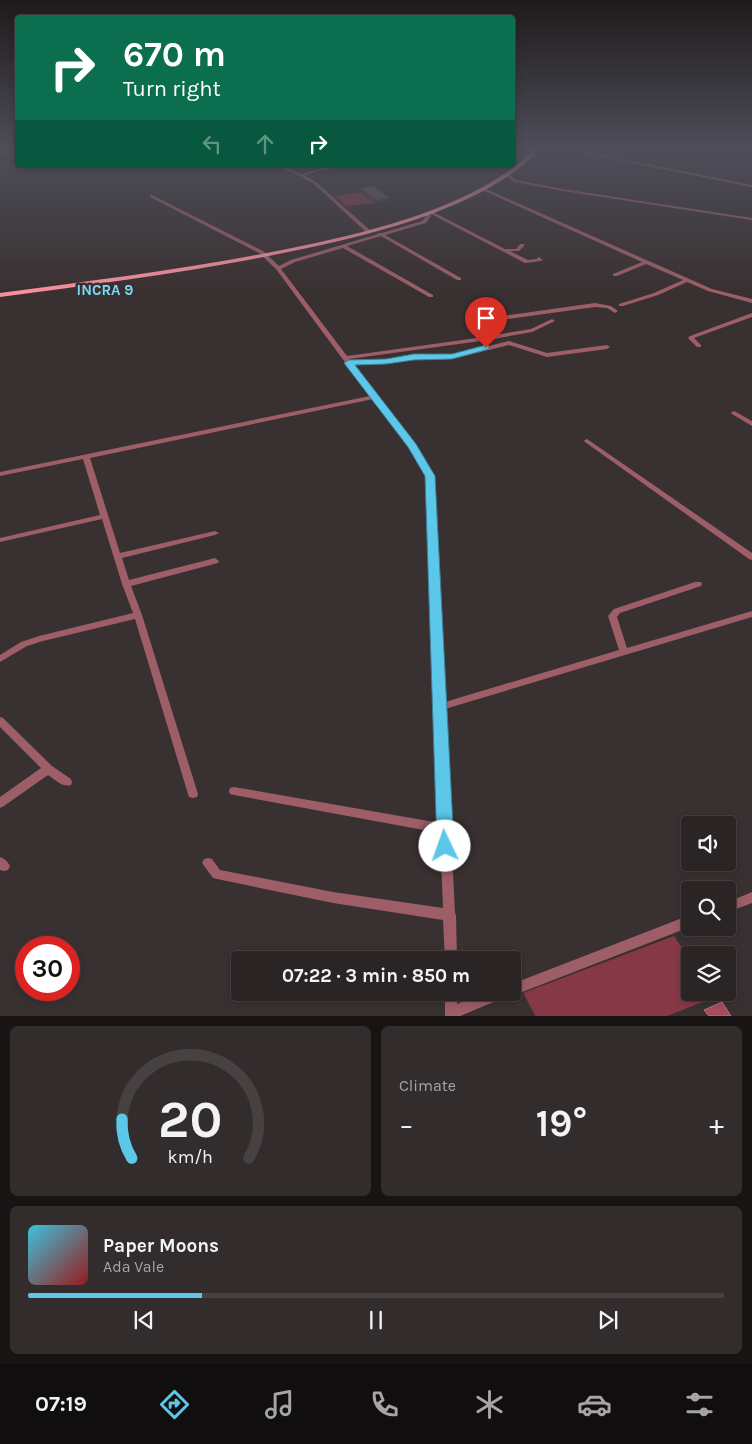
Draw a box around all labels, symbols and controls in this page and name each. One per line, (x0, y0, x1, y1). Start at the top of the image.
text: 670 m (123, 34, 226, 75)
icon: right (40, 35, 105, 100)
text: Turn right (123, 76, 221, 102)
icon: left (198, 130, 226, 158)
icon: ahead (251, 130, 279, 158)
icon: right (304, 130, 332, 158)
district label: INCRA 9 (77, 281, 133, 299)
pin (465, 297, 507, 348)
icon: arrive (472, 304, 500, 332)
map controls (681, 816, 736, 1001)
button: sound (681, 816, 736, 871)
position arrow (418, 819, 470, 871)
button: search (681, 881, 736, 936)
speed limit sign: 30 (15, 936, 80, 1001)
button: layers (681, 946, 736, 1001)
text: 07:22 · 3 min · 850 m (282, 965, 470, 987)
text: Climate (399, 1076, 456, 1095)
text: 20 (158, 1089, 223, 1150)
text: 19° (536, 1101, 587, 1146)
text: − (399, 1108, 414, 1141)
text: + (709, 1108, 724, 1141)
text: km/h (168, 1147, 213, 1168)
text: Paper Moons (103, 1235, 219, 1257)
text: Ada Vale (103, 1257, 164, 1276)
icon: previous (130, 1306, 158, 1334)
icon: pause (362, 1306, 390, 1334)
icon: next (594, 1306, 622, 1334)
icon: directions (157, 1387, 192, 1422)
icon: music (262, 1387, 297, 1422)
icon: phone (367, 1387, 402, 1422)
icon: climate (472, 1387, 507, 1422)
icon: car (577, 1387, 612, 1422)
icon: filters (682, 1387, 717, 1422)
text: 07:19 (35, 1391, 87, 1417)

